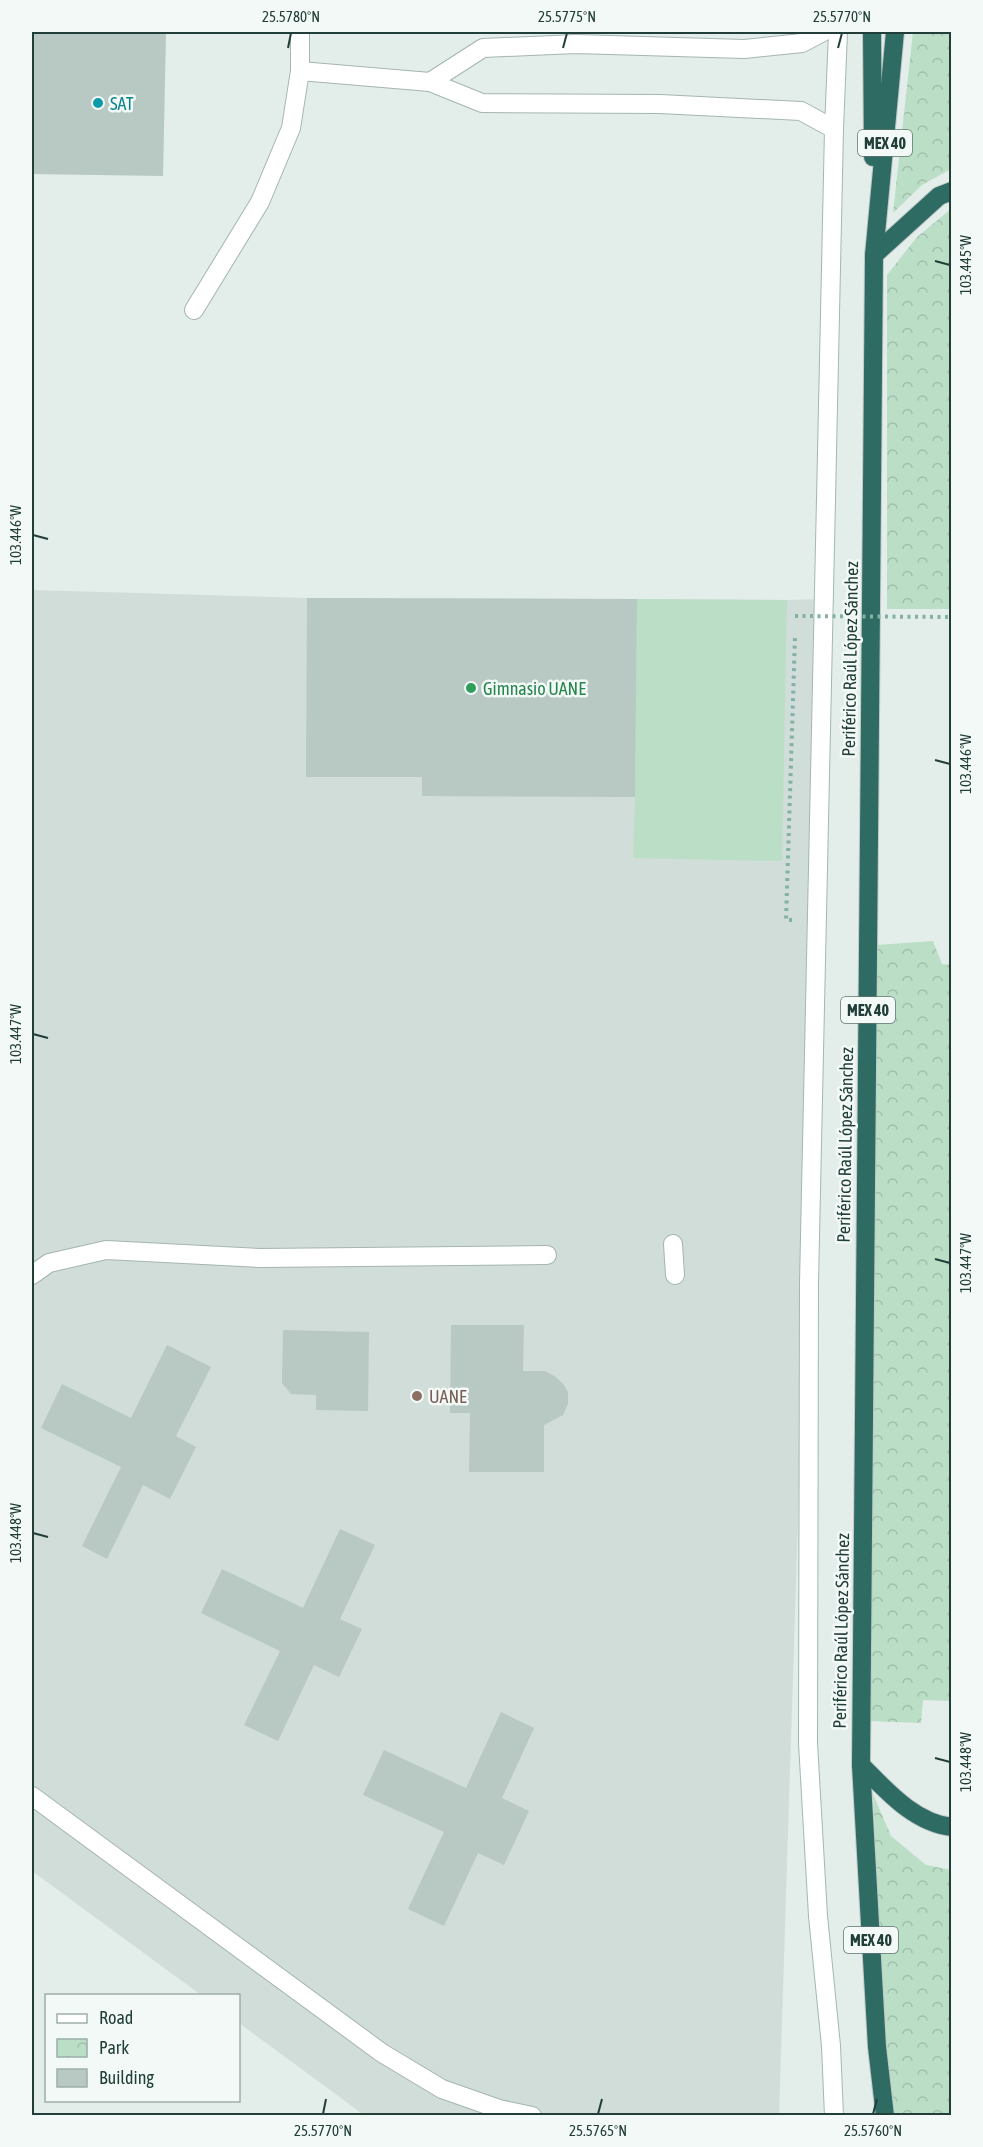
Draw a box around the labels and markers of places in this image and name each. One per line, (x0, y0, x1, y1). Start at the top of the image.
place label: SAT (110, 93, 134, 114)
marker: SAT (91, 96, 105, 110)
place label: Gimnasio UANE (483, 678, 586, 699)
marker: Gimnasio UANE (464, 681, 478, 695)
place label: UANE (429, 1386, 467, 1407)
marker: UANE (410, 1389, 424, 1403)

